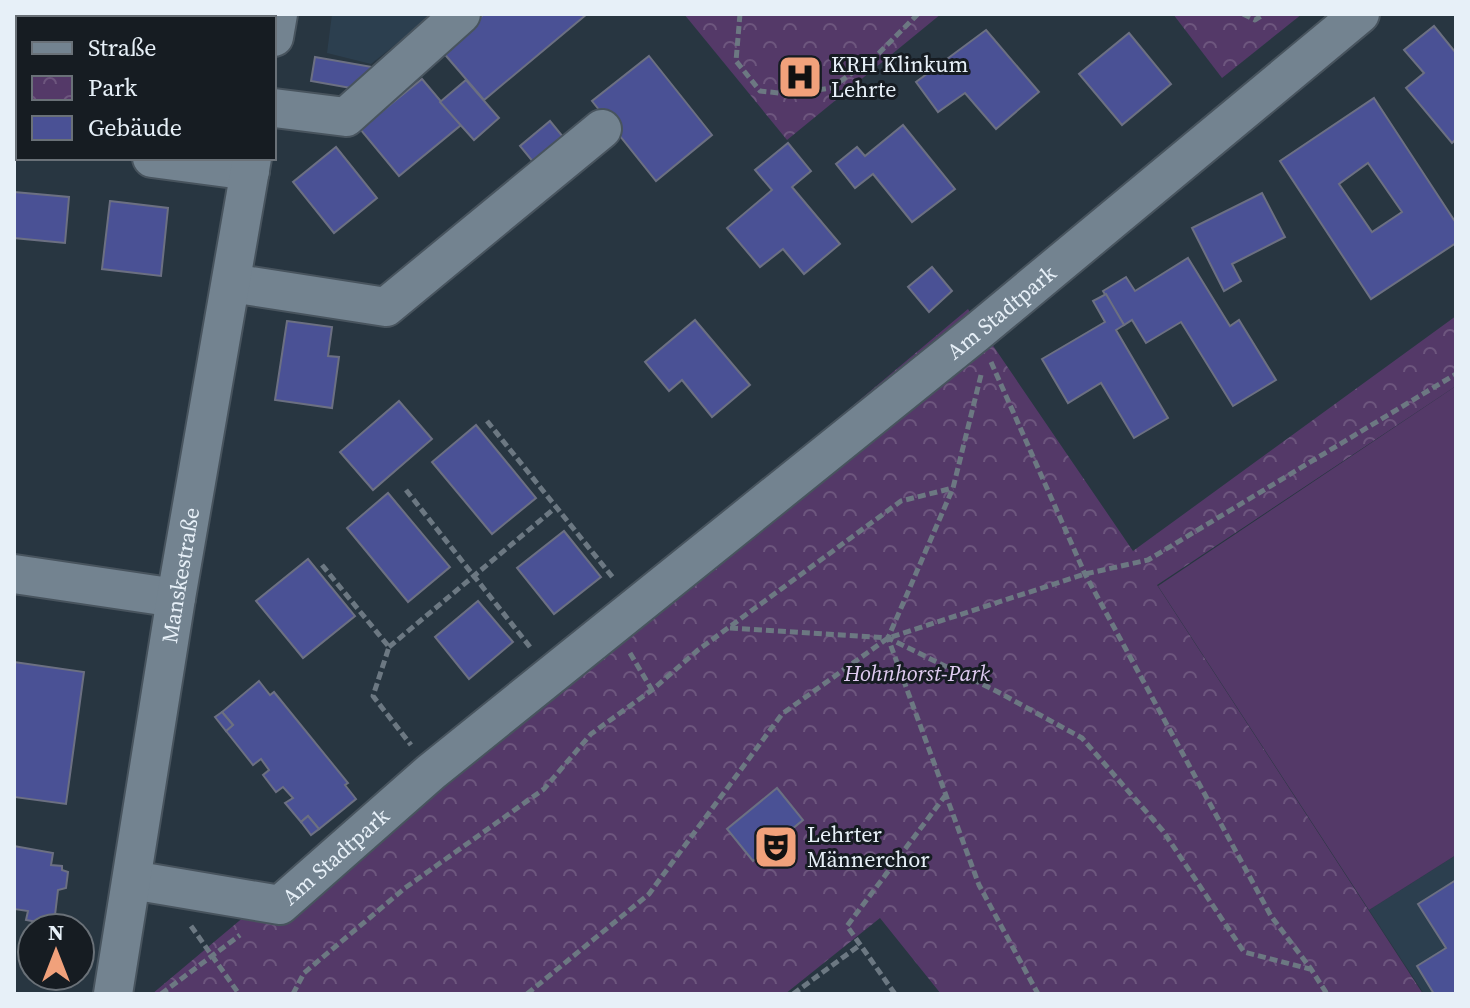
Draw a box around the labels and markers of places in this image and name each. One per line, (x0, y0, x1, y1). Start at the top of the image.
place label: KRH Klinkum Lehrte (831, 49, 968, 104)
hospital icon: KRH Klinkum Lehrte (776, 53, 824, 101)
place label: Lehrter Männerchor (807, 819, 930, 874)
theatre icon: Lehrter Männerchor (752, 823, 800, 871)

